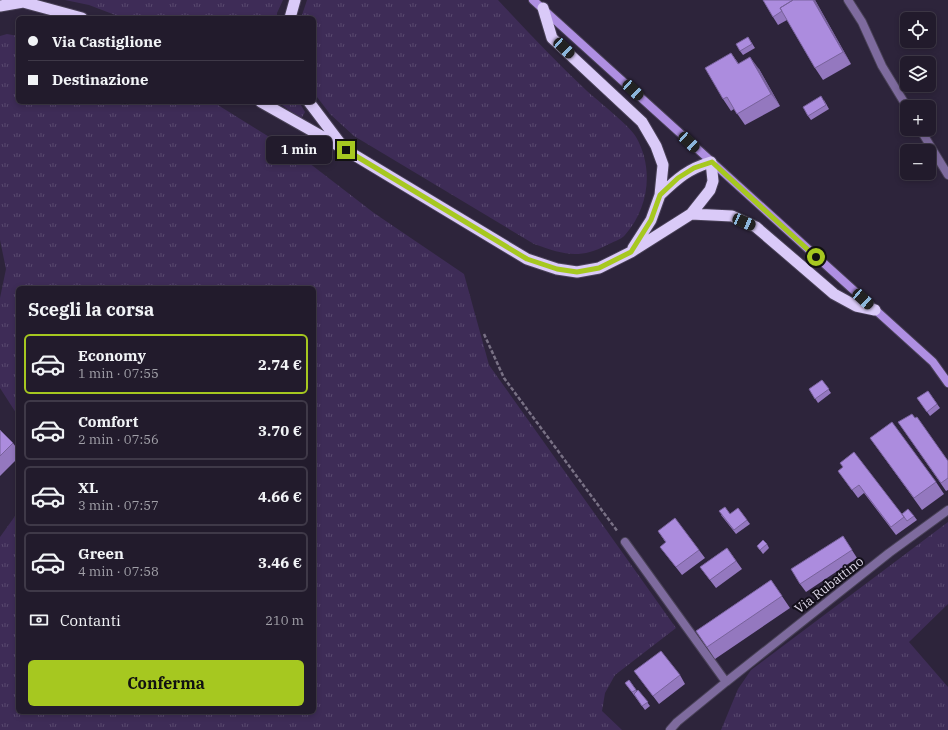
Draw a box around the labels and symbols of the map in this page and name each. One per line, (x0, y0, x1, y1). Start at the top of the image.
car (551, 35, 577, 61)
car (620, 77, 646, 103)
car (676, 129, 702, 155)
callout: 1 min (266, 136, 332, 164)
route end (337, 141, 355, 159)
car (731, 212, 757, 232)
route start (807, 248, 825, 266)
car (850, 287, 876, 311)
street label: Via Rubattino (791, 553, 867, 617)

